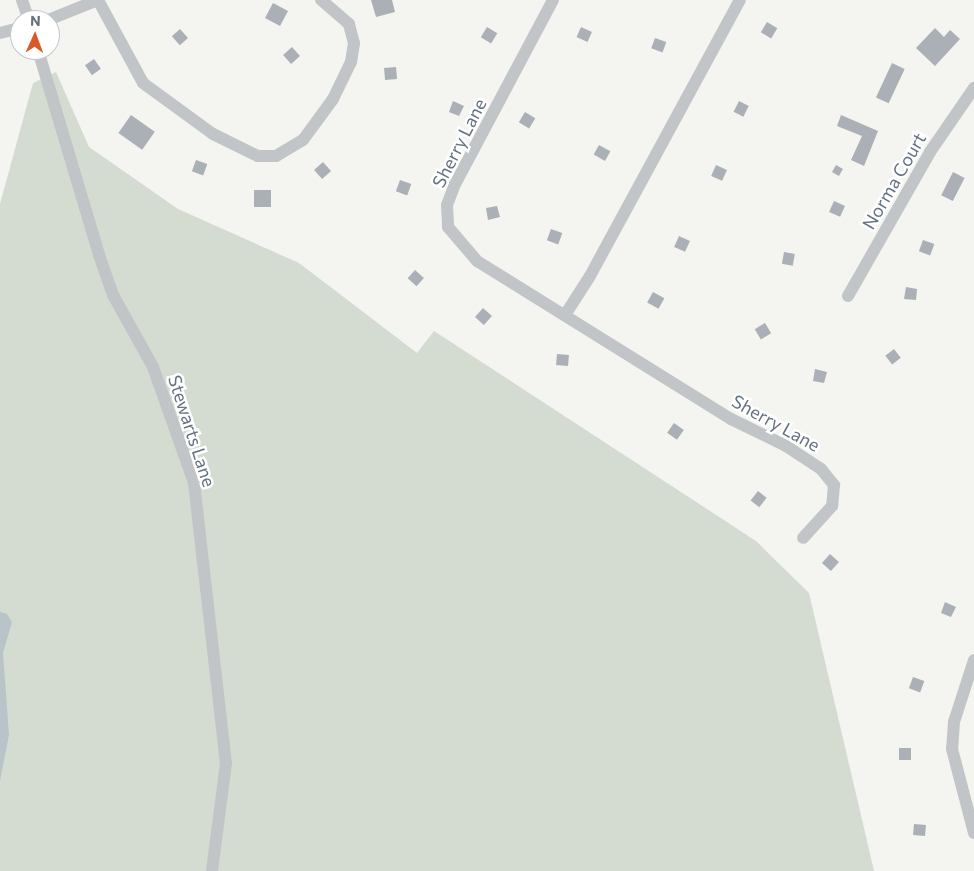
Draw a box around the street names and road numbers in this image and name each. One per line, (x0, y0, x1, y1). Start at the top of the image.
street label: Sherry Lane (427, 95, 491, 191)
street label: Norma Court (858, 129, 930, 233)
street label: Stewarts Lane (164, 372, 220, 490)
street label: Sherry Lane (728, 390, 824, 456)

